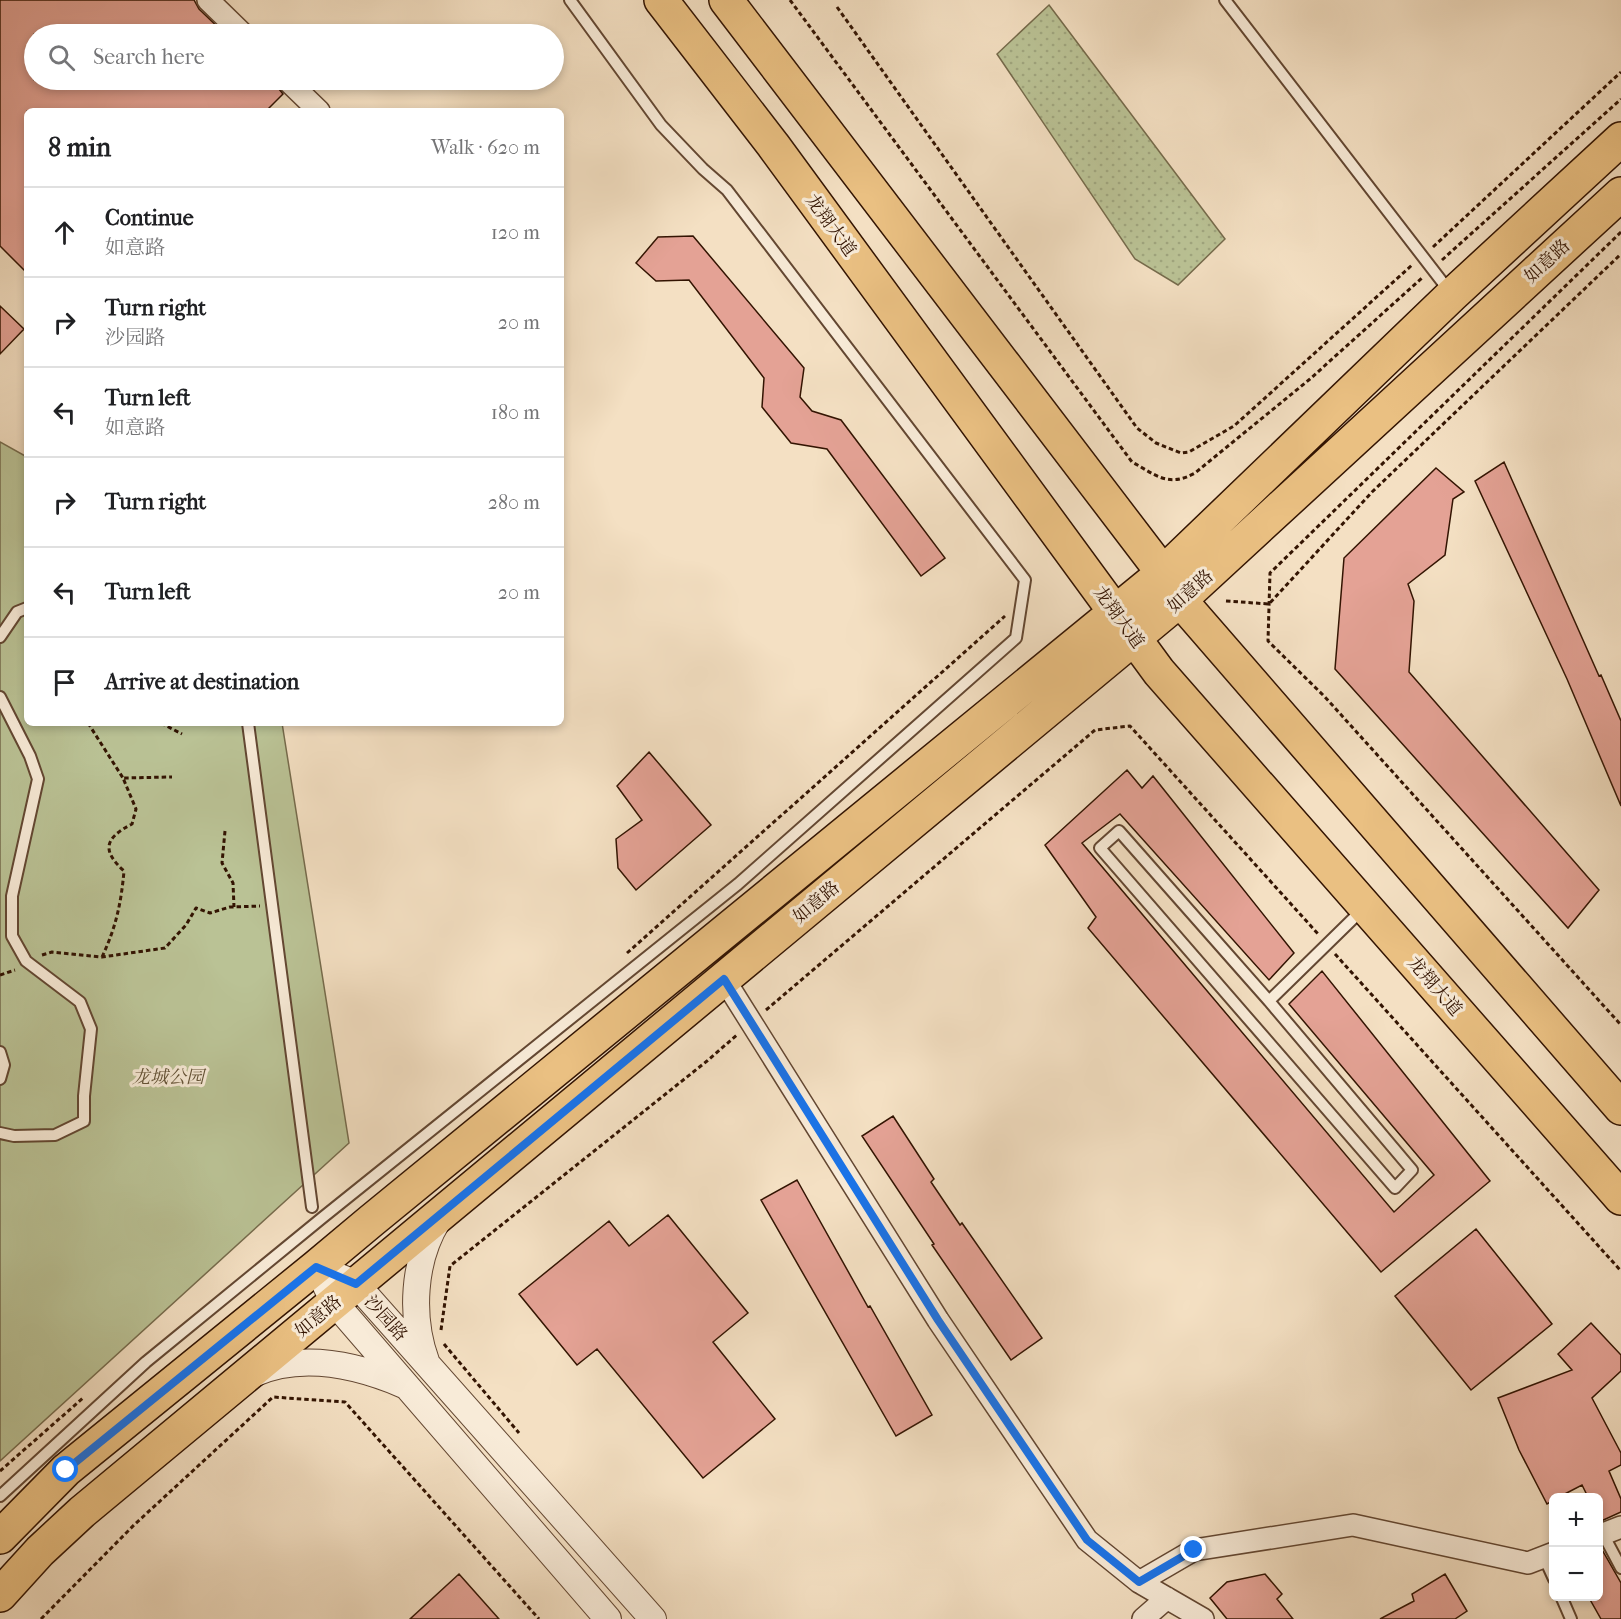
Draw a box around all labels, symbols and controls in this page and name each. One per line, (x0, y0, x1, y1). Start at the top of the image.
search box (24, 24, 564, 90)
icon: search (45, 41, 78, 74)
text: Search here (93, 44, 205, 70)
text: 8 min (48, 132, 111, 163)
text: Walk · 620 m (431, 136, 540, 159)
street label: 龙翔大道 (801, 190, 860, 261)
text: Continue (105, 205, 194, 231)
icon: ahead (48, 216, 81, 249)
text: 120 m (491, 221, 540, 244)
street label: 如意路 (1520, 235, 1574, 287)
text: 如意路 (105, 236, 165, 259)
text: Turn right (105, 295, 206, 321)
icon: right (48, 306, 81, 339)
text: 20 m (498, 311, 540, 334)
text: 沙园路 (105, 326, 165, 349)
text: Turn left (105, 385, 191, 411)
icon: left (48, 396, 81, 429)
text: 180 m (491, 401, 540, 424)
text: 如意路 (105, 416, 165, 439)
icon: right (48, 486, 81, 519)
text: Turn right (105, 489, 206, 515)
text: 280 m (488, 491, 540, 514)
street label: 如意路 (1163, 566, 1217, 617)
icon: left (48, 576, 81, 609)
text: Turn left (105, 579, 191, 605)
text: 20 m (498, 581, 540, 604)
street label: 龙翔大道 (1089, 582, 1148, 653)
icon: arrive (48, 666, 81, 699)
text: Arrive at destination (105, 669, 299, 695)
street label: 如意路 (789, 877, 844, 928)
street label: 龙翔大道 (1403, 952, 1466, 1020)
park label: 龙城公园 (132, 1067, 207, 1088)
street label: 如意路 (291, 1291, 346, 1342)
street label: 沙园路 (360, 1291, 411, 1345)
route start (52, 1456, 78, 1482)
map controls (1549, 1493, 1603, 1601)
button: + (1549, 1493, 1603, 1547)
route end (1180, 1536, 1206, 1562)
button: − (1549, 1547, 1603, 1601)

